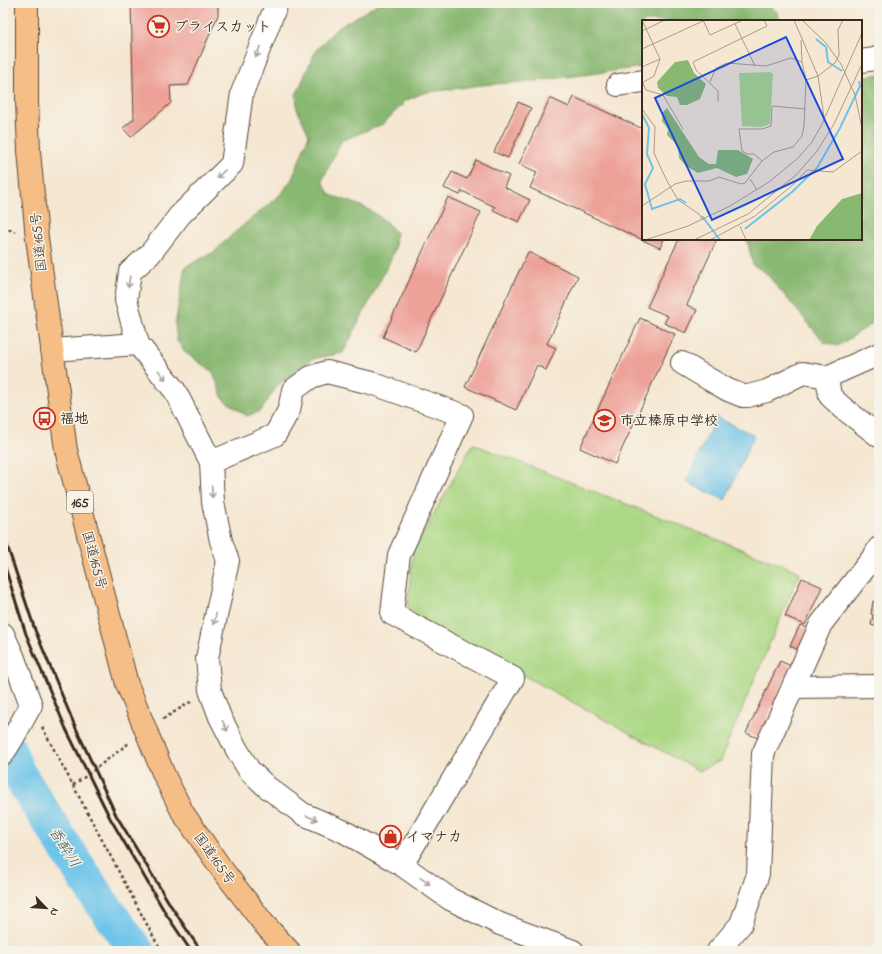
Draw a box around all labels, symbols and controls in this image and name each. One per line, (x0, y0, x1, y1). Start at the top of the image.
supermarket icon: プライスカット (146, 13, 172, 39)
place label: プライスカット (174, 17, 271, 38)
inset map (642, 20, 862, 240)
one-way arrow (253, 46, 261, 58)
one-way arrow (216, 169, 226, 179)
street label: 国道165号 (26, 211, 53, 273)
one-way arrow (125, 275, 133, 288)
one-way arrow (158, 369, 167, 380)
bus stop icon: 福地 (31, 405, 57, 431)
school or university icon: 市立榛原中学校 (591, 407, 617, 433)
place label: 福地 (60, 409, 88, 430)
place label: 市立榛原中学校 (620, 411, 718, 432)
one-way arrow (208, 485, 216, 498)
road number: 165 (67, 491, 93, 513)
street label: 国道165号 (76, 528, 112, 592)
one-way arrow (211, 612, 219, 625)
one-way arrow (222, 720, 229, 732)
one-way arrow (306, 814, 318, 822)
water label: 香酔川 (43, 823, 85, 872)
shop icon: イマナカ (378, 823, 404, 849)
place label: イマナカ (406, 827, 462, 848)
street label: 国道165号 (187, 828, 240, 890)
one-way arrow (419, 877, 430, 885)
north arrow (26, 888, 66, 928)
text: N (45, 905, 63, 919)

